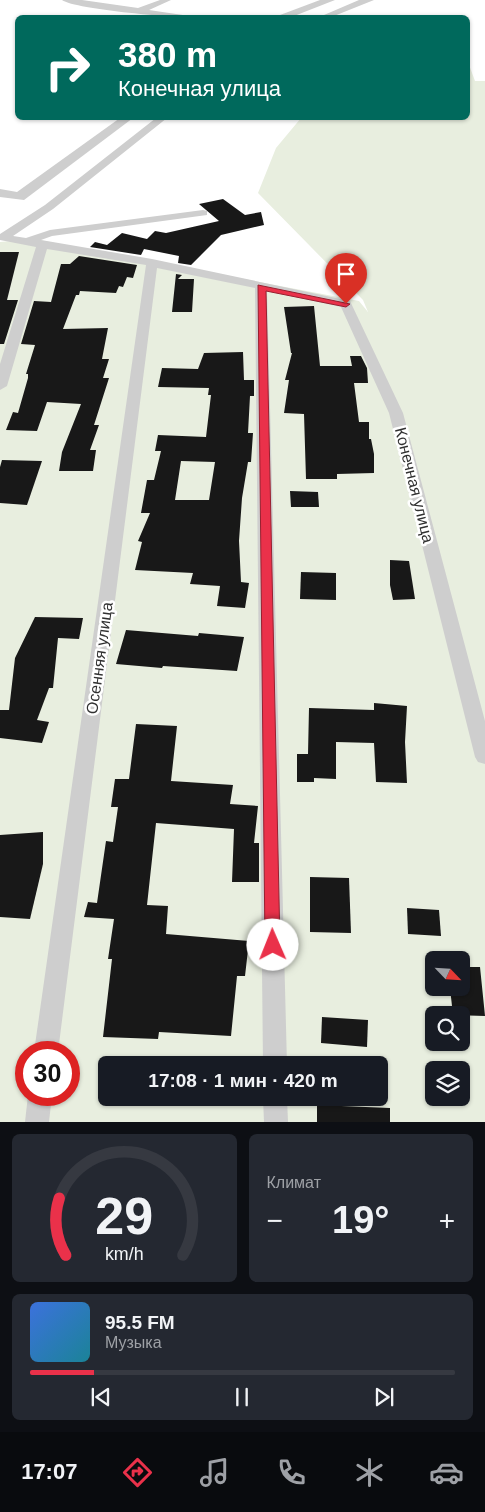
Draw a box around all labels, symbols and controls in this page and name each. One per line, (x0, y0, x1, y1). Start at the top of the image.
icon: right (35, 35, 100, 100)
text: 380 m (118, 35, 217, 74)
text: Конечная улица (118, 76, 281, 101)
pin (325, 253, 367, 304)
icon: arrive (332, 260, 360, 288)
street label: Конечная улица (392, 426, 437, 545)
street label: Осенняя улица (83, 601, 116, 715)
position arrow (246, 918, 298, 970)
north arrow (425, 951, 470, 996)
map controls (425, 951, 470, 1106)
button: search (425, 1006, 470, 1051)
speed limit sign: 30 (15, 1041, 80, 1106)
button: layers (425, 1061, 470, 1106)
text: 17:08 · 1 мин · 420 m (148, 1070, 338, 1091)
text: Климат (267, 1174, 321, 1191)
text: 29 (95, 1187, 153, 1245)
text: 19° (332, 1199, 389, 1241)
text: − (267, 1205, 283, 1236)
text: + (439, 1205, 455, 1236)
text: km/h (105, 1244, 144, 1264)
text: 95.5 FM (105, 1312, 175, 1333)
text: Музыка (105, 1334, 162, 1351)
icon: previous (87, 1383, 115, 1411)
icon: pause (228, 1383, 256, 1411)
icon: next (370, 1383, 398, 1411)
icon: directions (120, 1455, 155, 1490)
icon: music (197, 1455, 232, 1490)
icon: phone (274, 1455, 309, 1490)
icon: climate (352, 1455, 387, 1490)
icon: car (429, 1455, 464, 1490)
text: 17:07 (21, 1459, 77, 1484)

